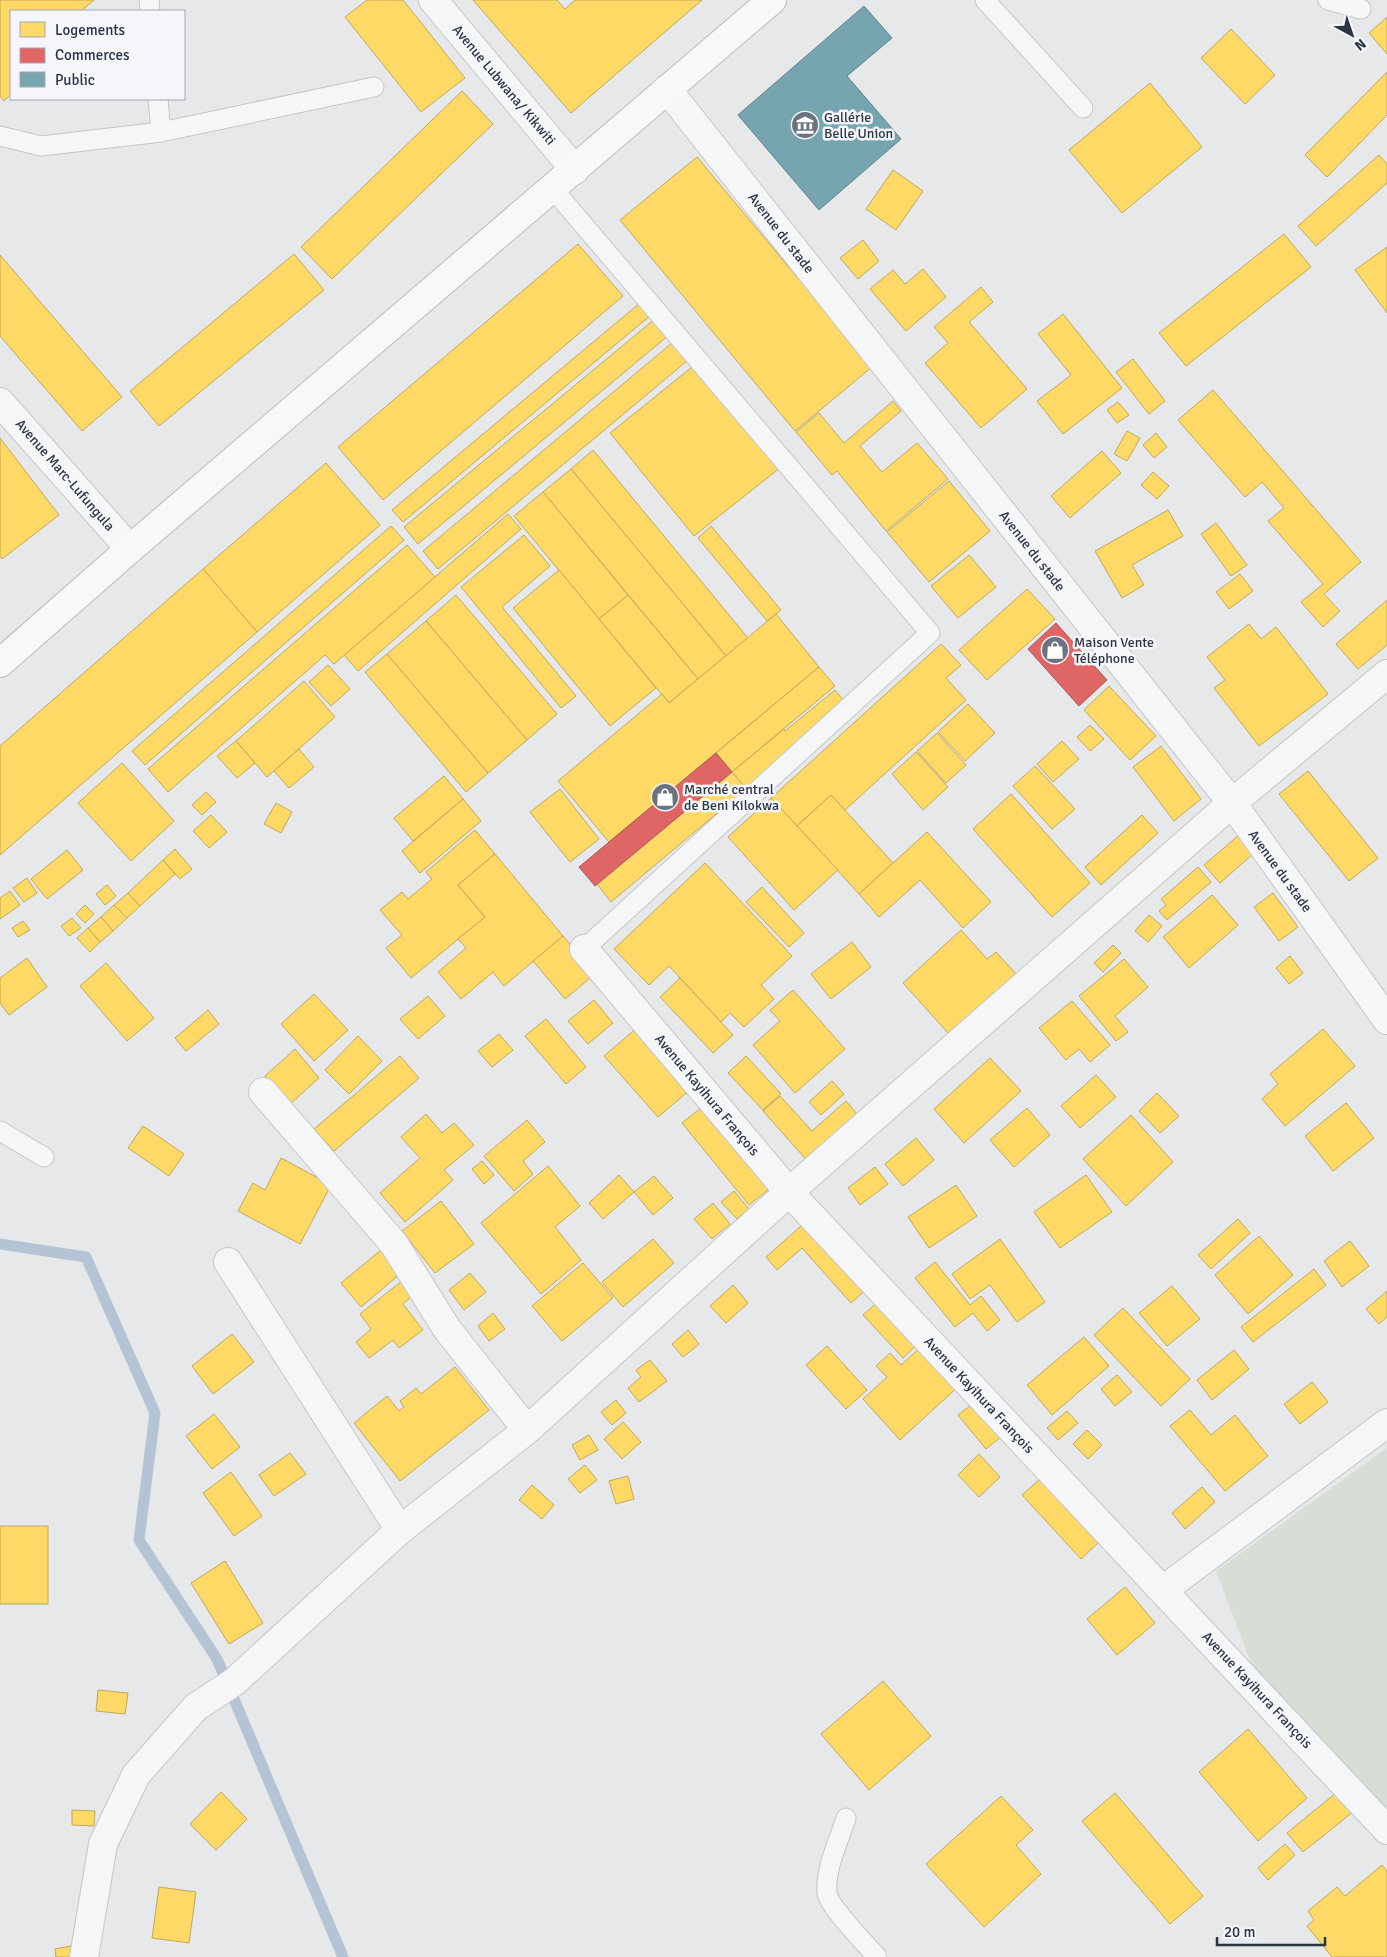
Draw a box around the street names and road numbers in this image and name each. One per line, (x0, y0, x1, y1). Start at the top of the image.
street label: Avenue Lubwana/ Kikwiti (449, 21, 559, 149)
street label: Avenue du stade (744, 189, 818, 277)
street label: Avenue Marc-Lufungula (12, 416, 118, 534)
street label: Avenue du stade (995, 507, 1069, 595)
street label: Avenue du stade (1244, 827, 1316, 915)
street label: Avenue Kayihura François (651, 1031, 763, 1159)
street label: Avenue Kayihura François (920, 1333, 1038, 1457)
street label: Avenue Kayihura François (1198, 1628, 1316, 1752)

